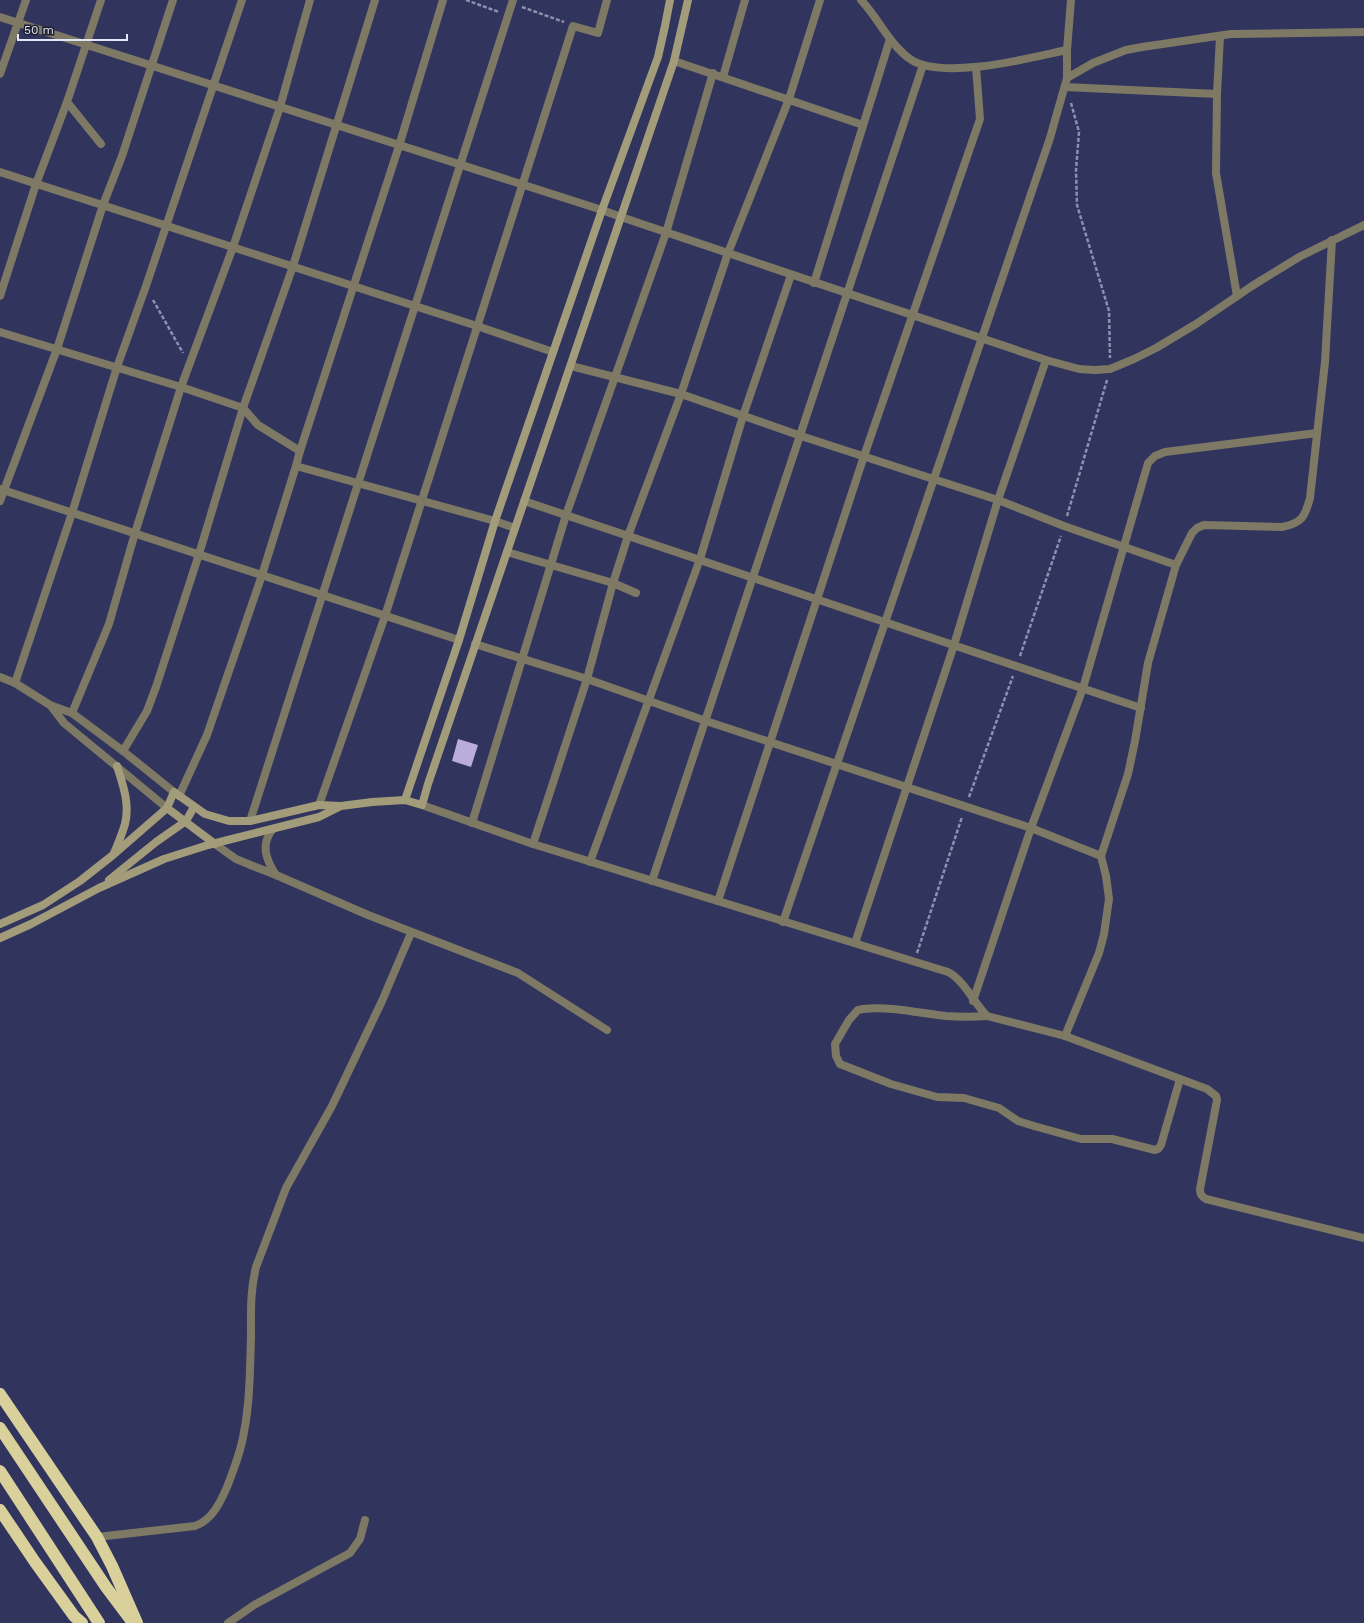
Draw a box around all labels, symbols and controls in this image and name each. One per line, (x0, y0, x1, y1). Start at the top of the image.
scale bar (18, 16, 127, 42)
text: 50 m (24, 23, 54, 37)

